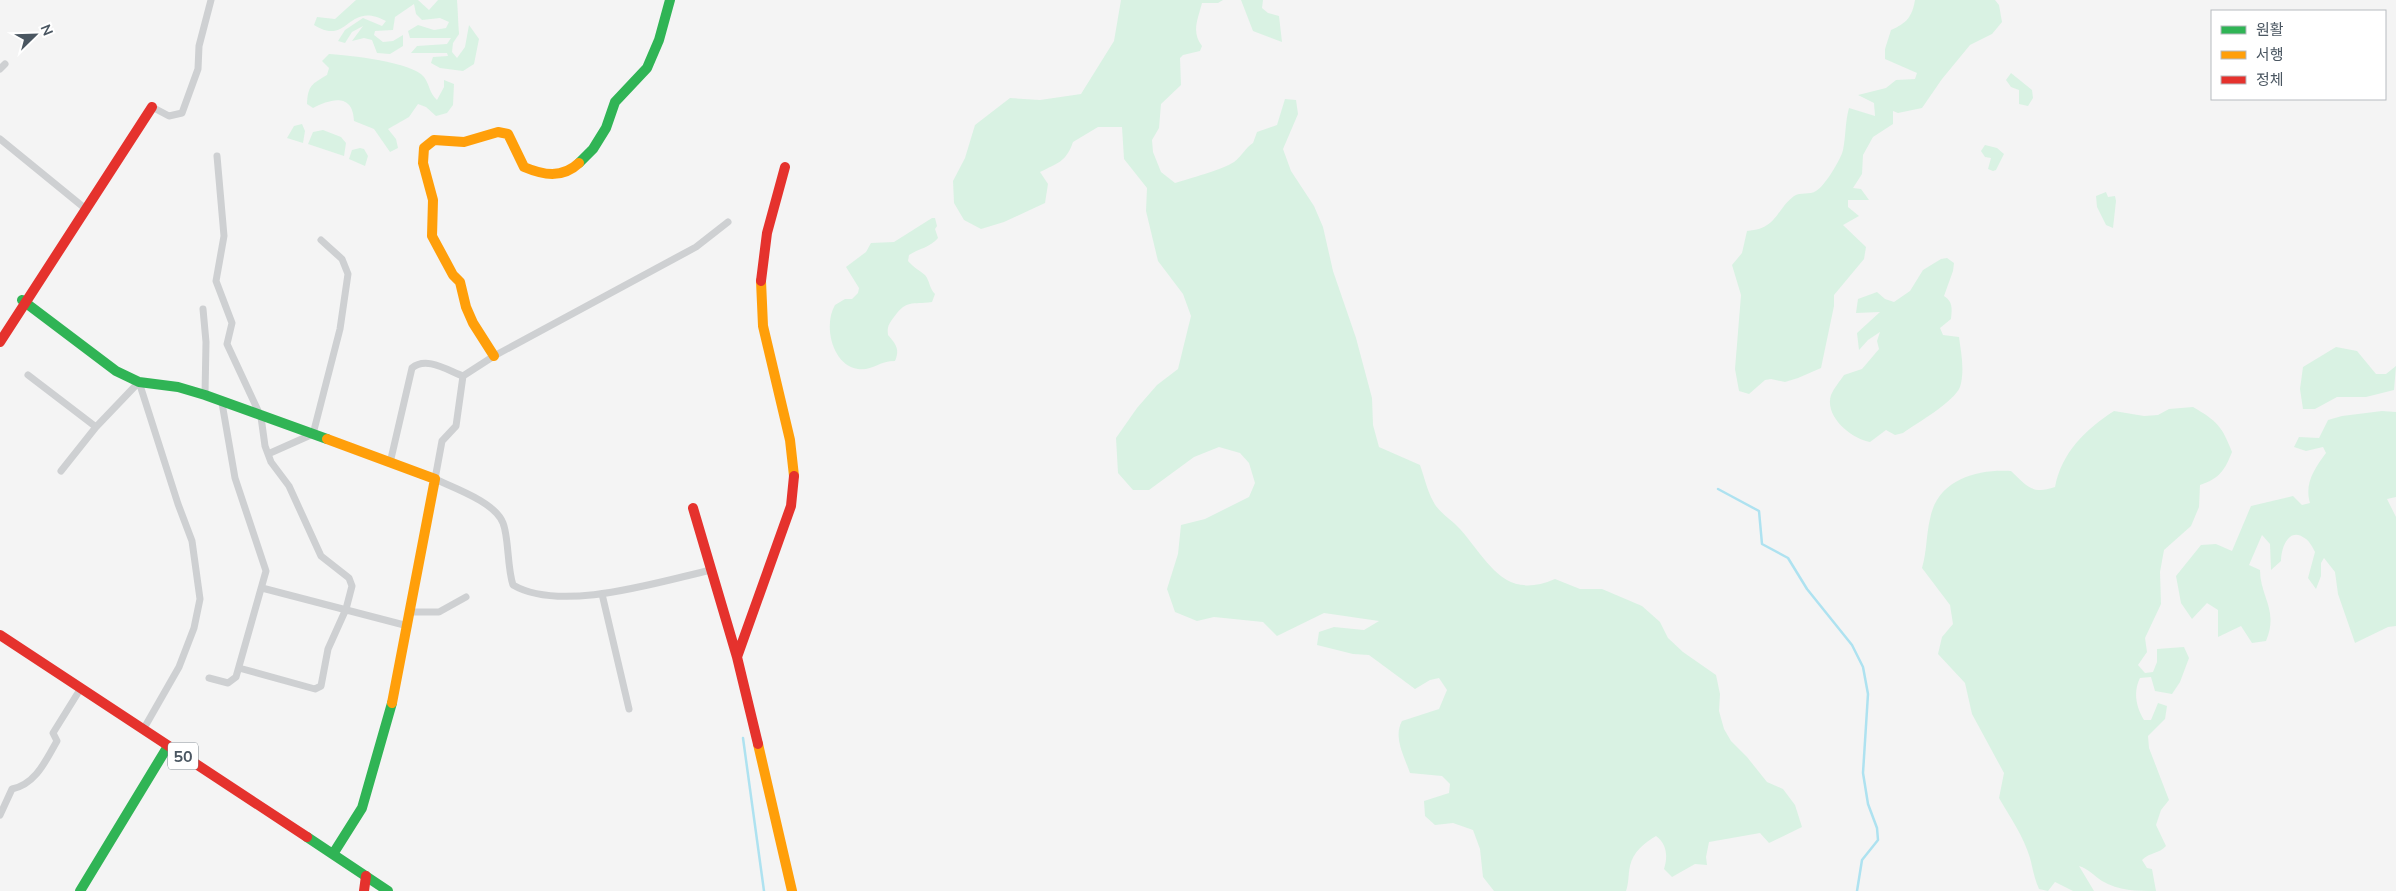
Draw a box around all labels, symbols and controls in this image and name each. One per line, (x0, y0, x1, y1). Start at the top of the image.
north arrow (10, 10, 60, 60)
legend (2211, 10, 2386, 100)
text: 원활 (2256, 20, 2284, 39)
text: N (37, 22, 57, 38)
text: 서행 (2256, 45, 2284, 64)
text: 정체 (2256, 70, 2284, 89)
road number: 50 (168, 742, 198, 769)

